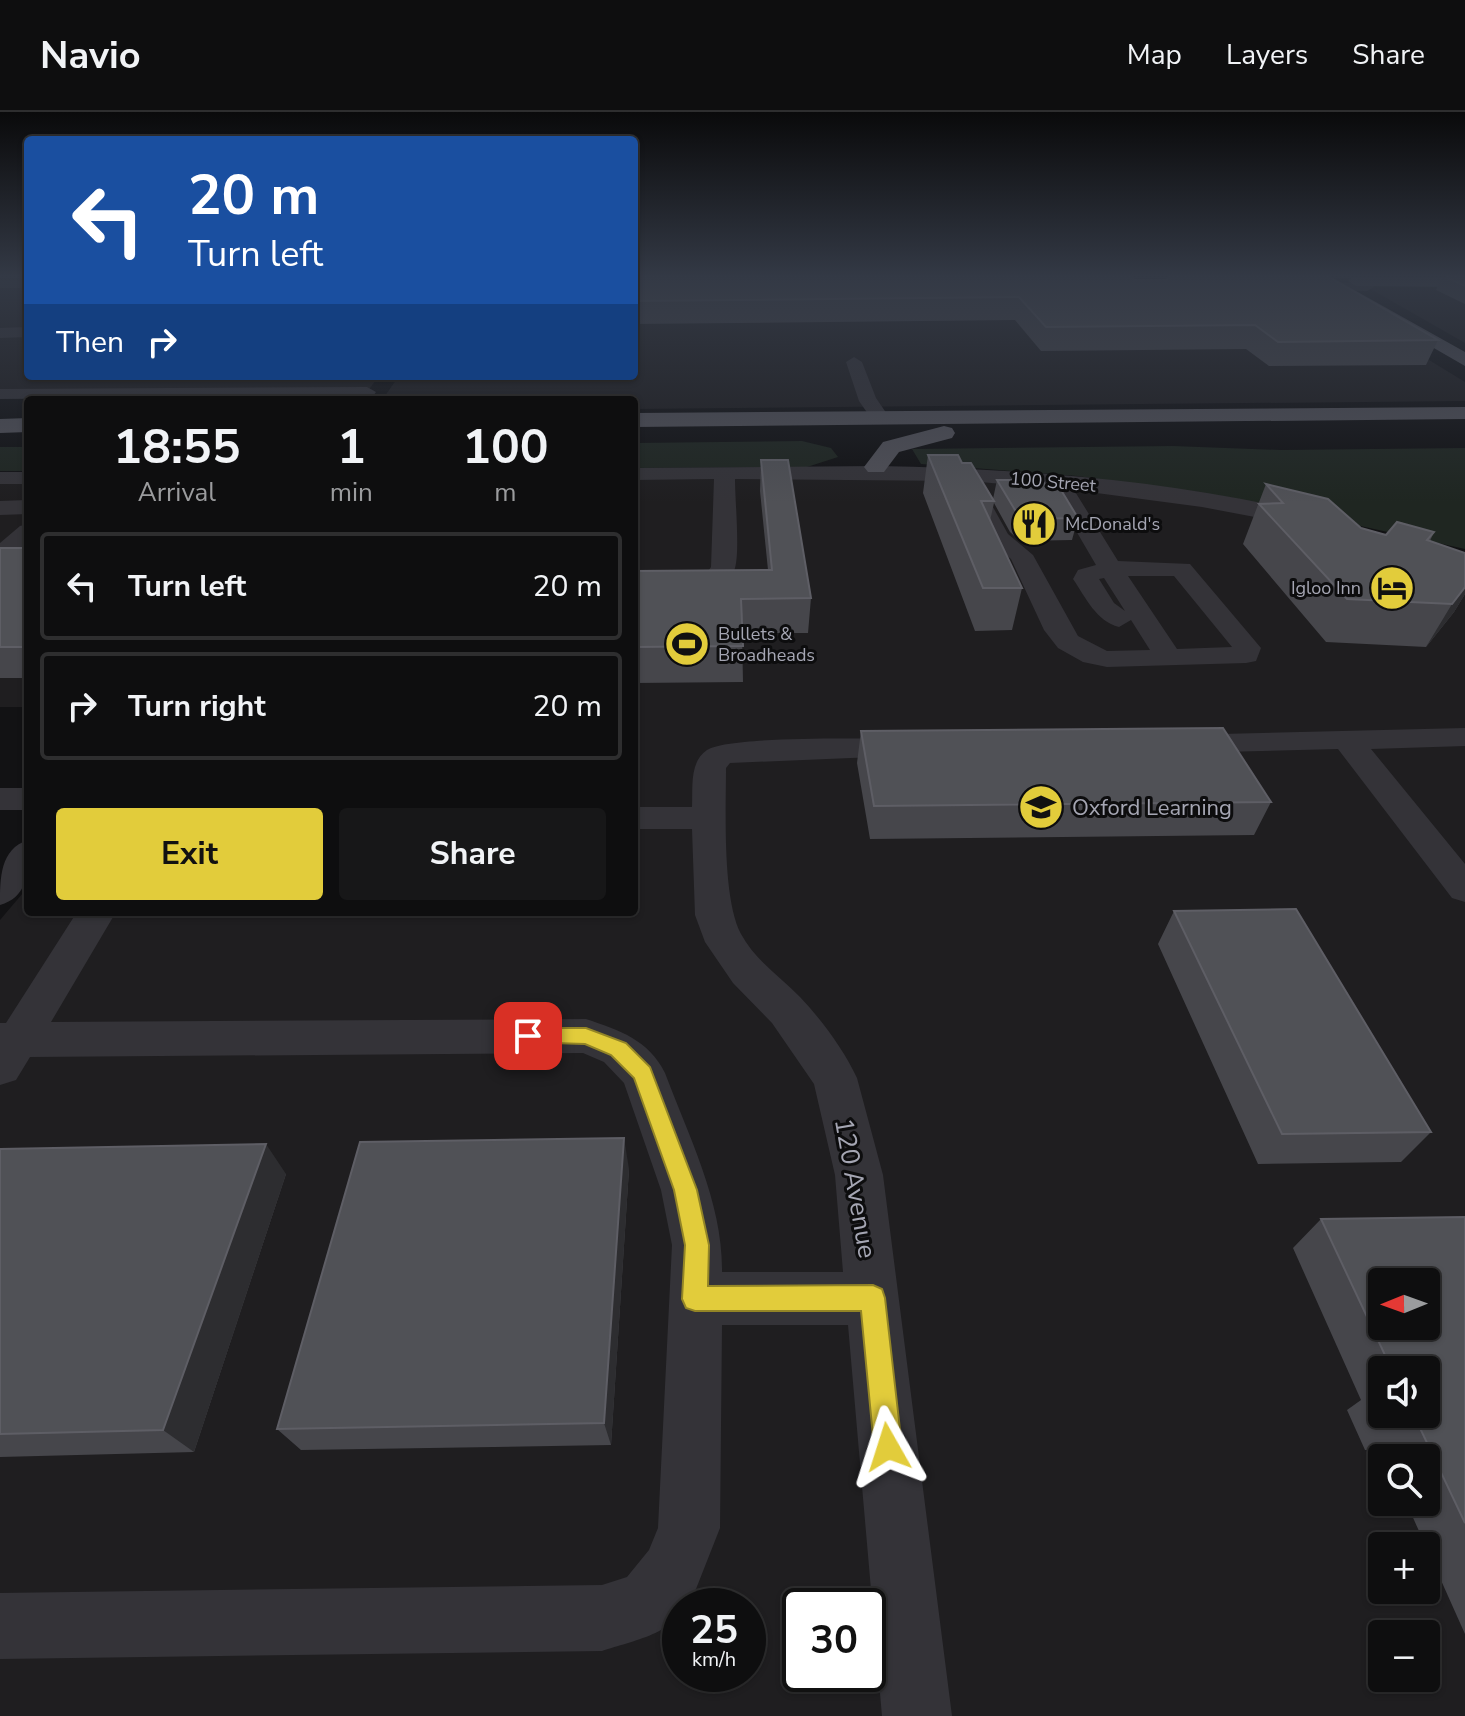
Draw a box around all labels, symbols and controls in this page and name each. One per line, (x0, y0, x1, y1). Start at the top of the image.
text: Navio (40, 30, 141, 81)
text: Map (1127, 36, 1182, 74)
text: Layers (1226, 36, 1308, 74)
text: Share (1352, 36, 1425, 74)
text: 20 m (188, 157, 319, 234)
icon: left (56, 168, 160, 272)
text: Turn left (188, 230, 323, 279)
icon: right (140, 320, 184, 364)
text: Then (56, 322, 124, 363)
text: 18:55 (113, 414, 240, 480)
text: 1 (337, 414, 366, 480)
text: 100 (462, 414, 549, 480)
street label: 100 Street (1009, 466, 1098, 498)
text: Arrival (138, 475, 216, 510)
text: min (330, 475, 373, 510)
text: m (494, 475, 517, 510)
restaurant icon: McDonald's (1010, 500, 1058, 548)
place label: McDonald's (1065, 512, 1160, 536)
icon: left (60, 564, 104, 608)
hotel icon: Igloo Inn (1368, 564, 1416, 612)
text: Turn left (128, 566, 246, 607)
text: 20 m (533, 566, 602, 607)
place label: Igloo Inn (1291, 576, 1361, 600)
sports icon: Bullets & Broadheads (663, 620, 711, 668)
place label: Bullets & Broadheads (718, 622, 815, 667)
icon: right (60, 684, 104, 728)
text: Turn right (128, 686, 266, 727)
text: 20 m (533, 686, 602, 727)
school or university icon: Oxford Learning (1017, 783, 1065, 831)
place label: Oxford Learning (1072, 793, 1232, 823)
button: Exit (56, 808, 323, 900)
button: Share (339, 808, 606, 900)
pin (494, 1002, 562, 1070)
icon: arrive (506, 1014, 550, 1058)
street label: 120 Avenue (826, 1115, 885, 1261)
north arrow (1368, 1268, 1440, 1340)
map controls (1368, 1268, 1440, 1692)
button: sound (1368, 1356, 1440, 1428)
position arrow (846, 1405, 930, 1489)
button: search (1368, 1444, 1440, 1516)
button: + (1368, 1532, 1440, 1604)
speed limit sign: 30 (782, 1588, 886, 1692)
text: 25 (690, 1603, 738, 1657)
button: − (1368, 1620, 1440, 1692)
text: km/h (692, 1646, 736, 1673)

